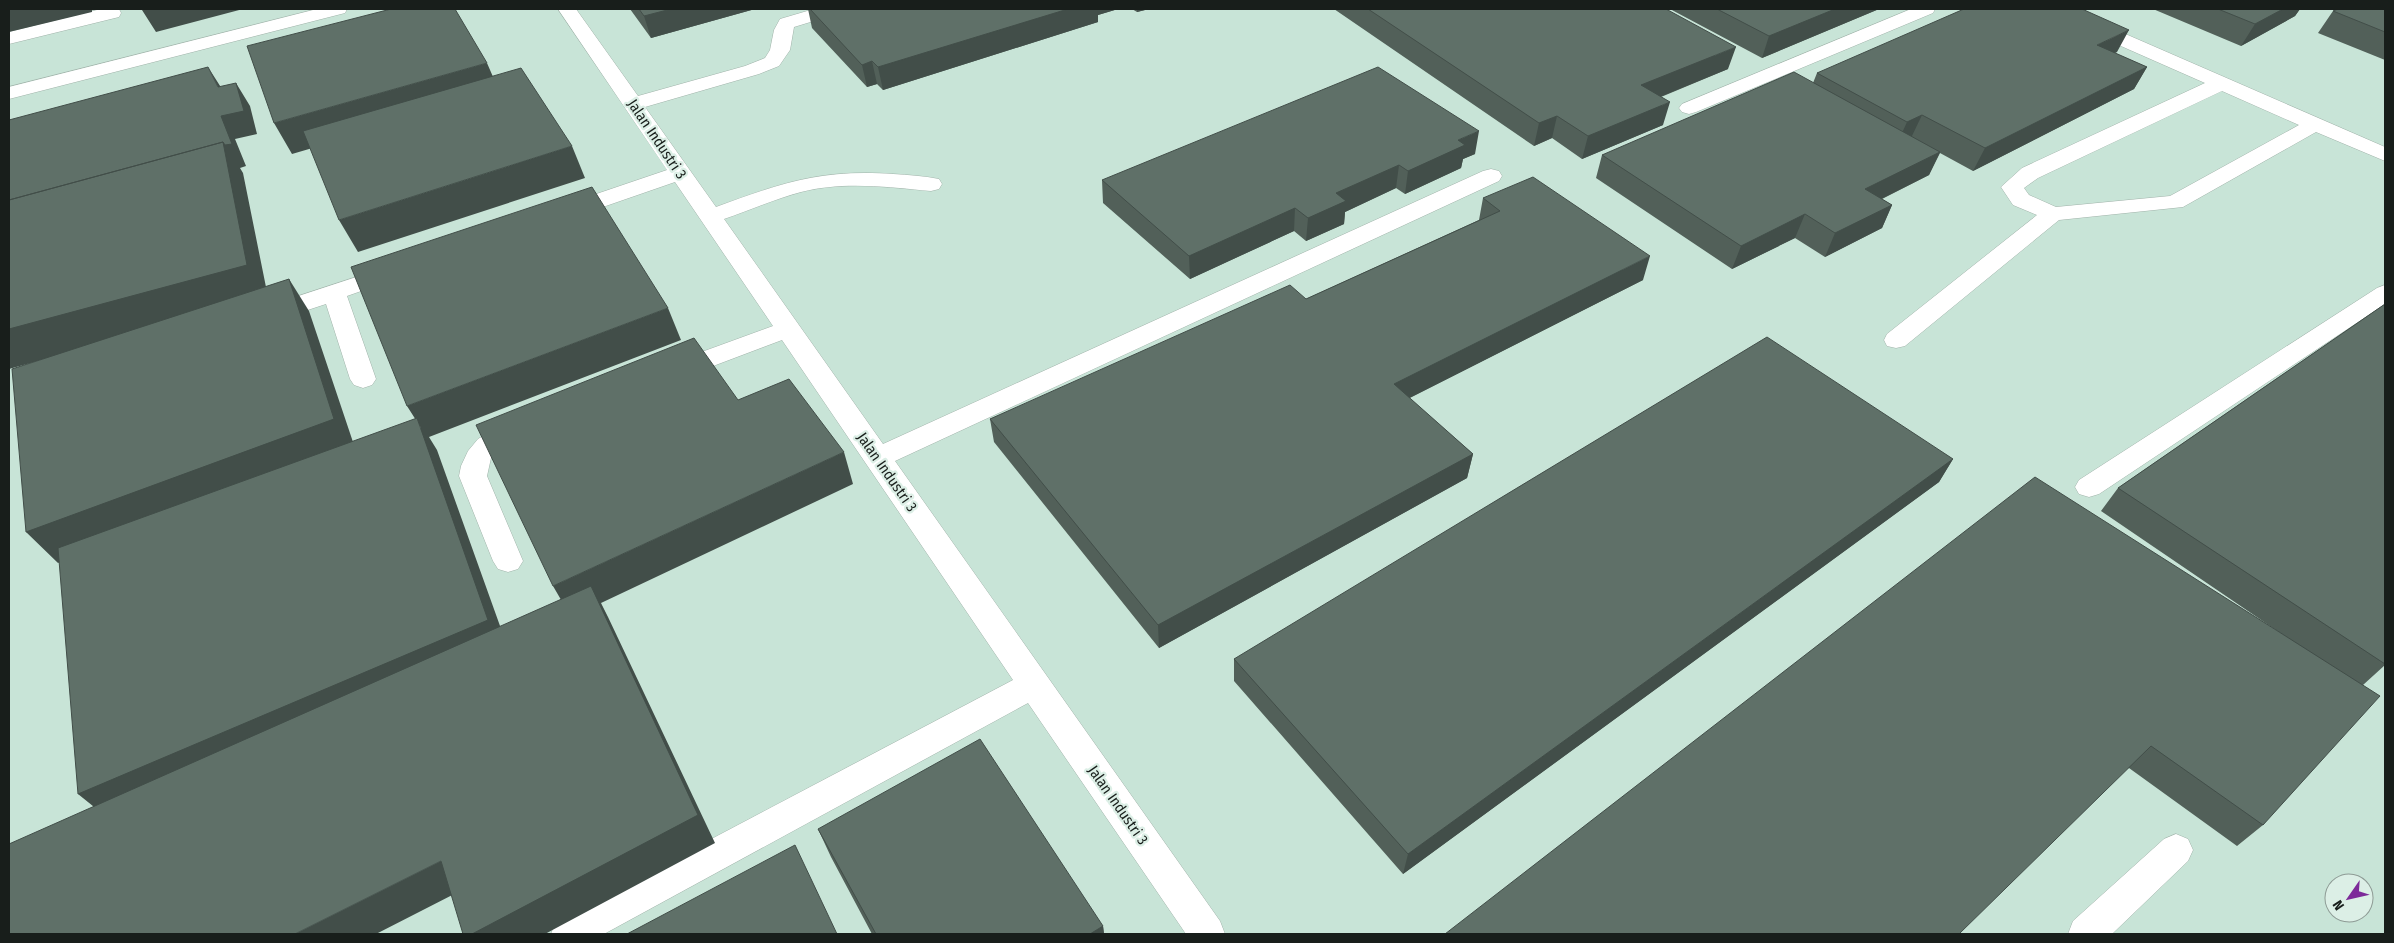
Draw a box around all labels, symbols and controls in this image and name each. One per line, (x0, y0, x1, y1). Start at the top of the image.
street label: Jalan Industri 3 (624, 96, 690, 182)
street label: Jalan Industri 3 (853, 429, 921, 515)
street label: Jalan Industri 3 (1084, 762, 1152, 848)
north arrow (2324, 873, 2374, 923)
text: N (2329, 897, 2348, 913)

